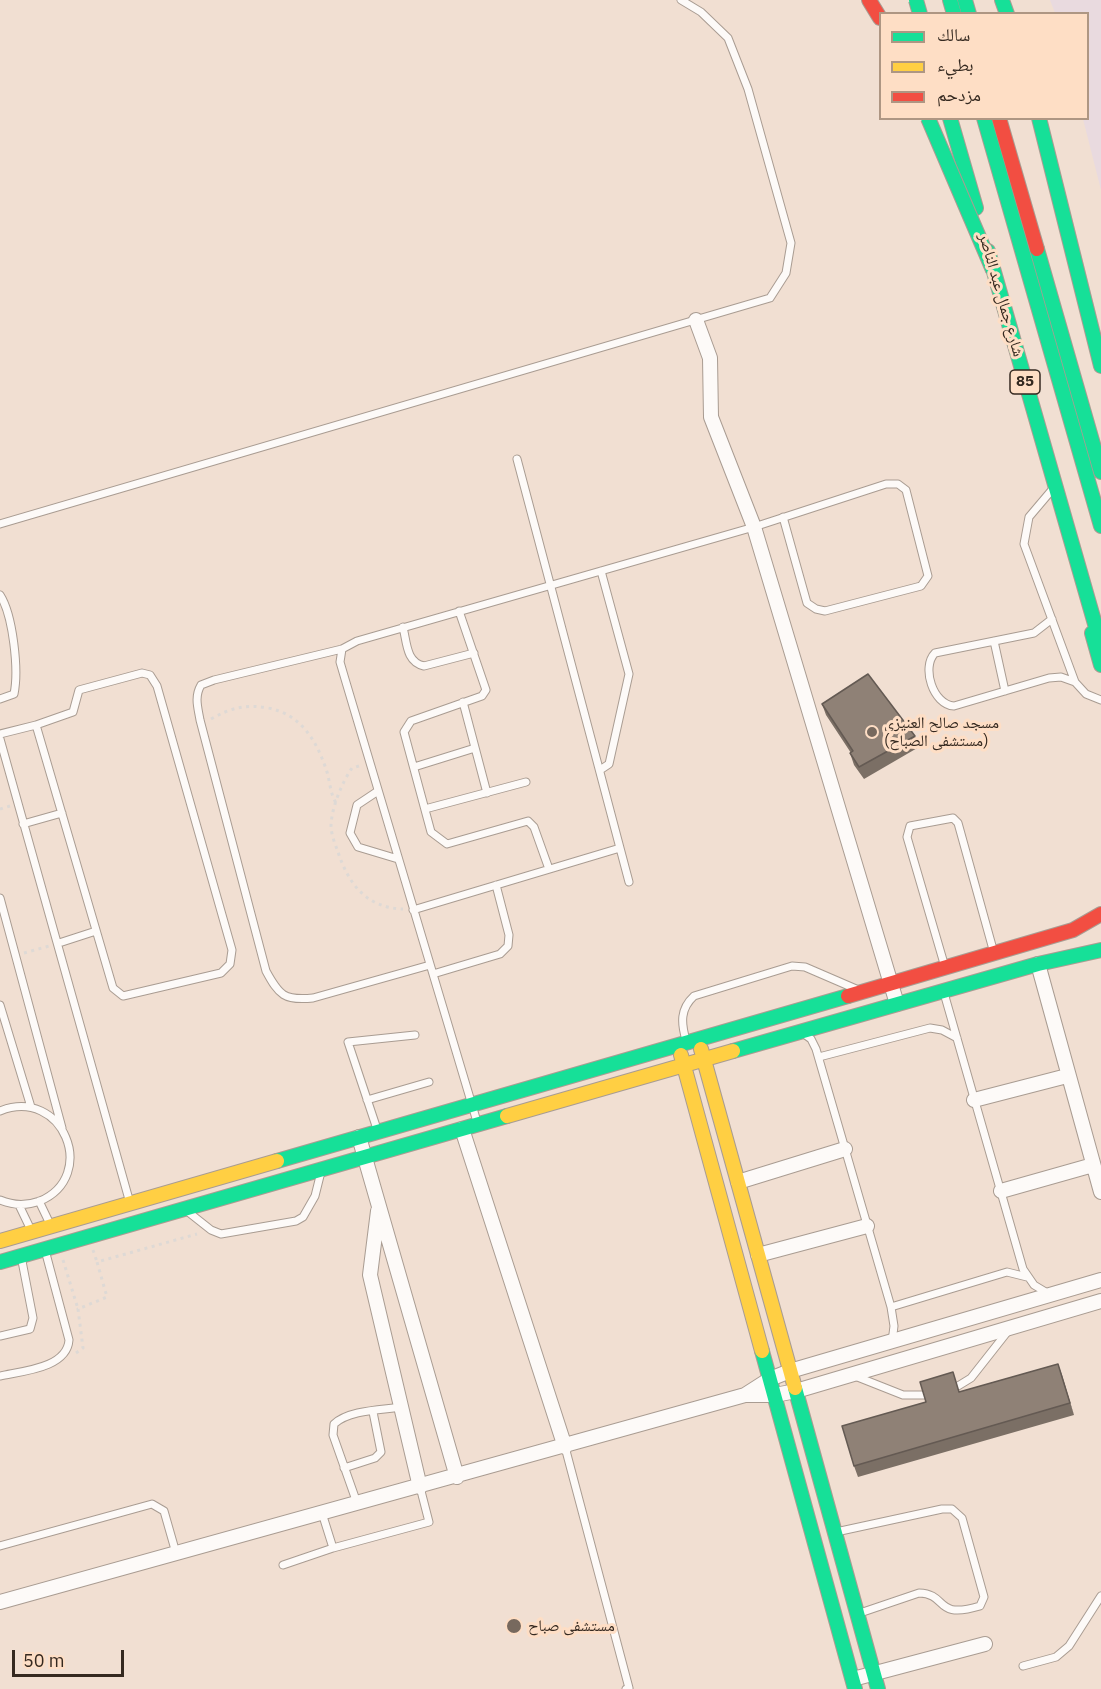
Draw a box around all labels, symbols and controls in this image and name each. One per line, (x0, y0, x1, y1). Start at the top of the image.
legend (879, 12, 1089, 120)
text: سالك (937, 23, 970, 46)
text: بطيء (937, 53, 974, 76)
text: مزدحم (937, 83, 981, 106)
street label: شارع جمال عبد الناصر (974, 231, 1028, 359)
road number: 85 (1010, 370, 1040, 394)
place label: مسجد صالح العنيزي (مستشفى الصباح) (884, 713, 999, 751)
marker: مسجد صالح العنيزي (مستشفى الصباح) (865, 725, 879, 739)
place label: مستشفى صباح (528, 1616, 615, 1636)
marker: مستشفى صباح (505, 1617, 523, 1635)
scale bar (15, 1638, 128, 1676)
text: 50 m (23, 1649, 65, 1672)

